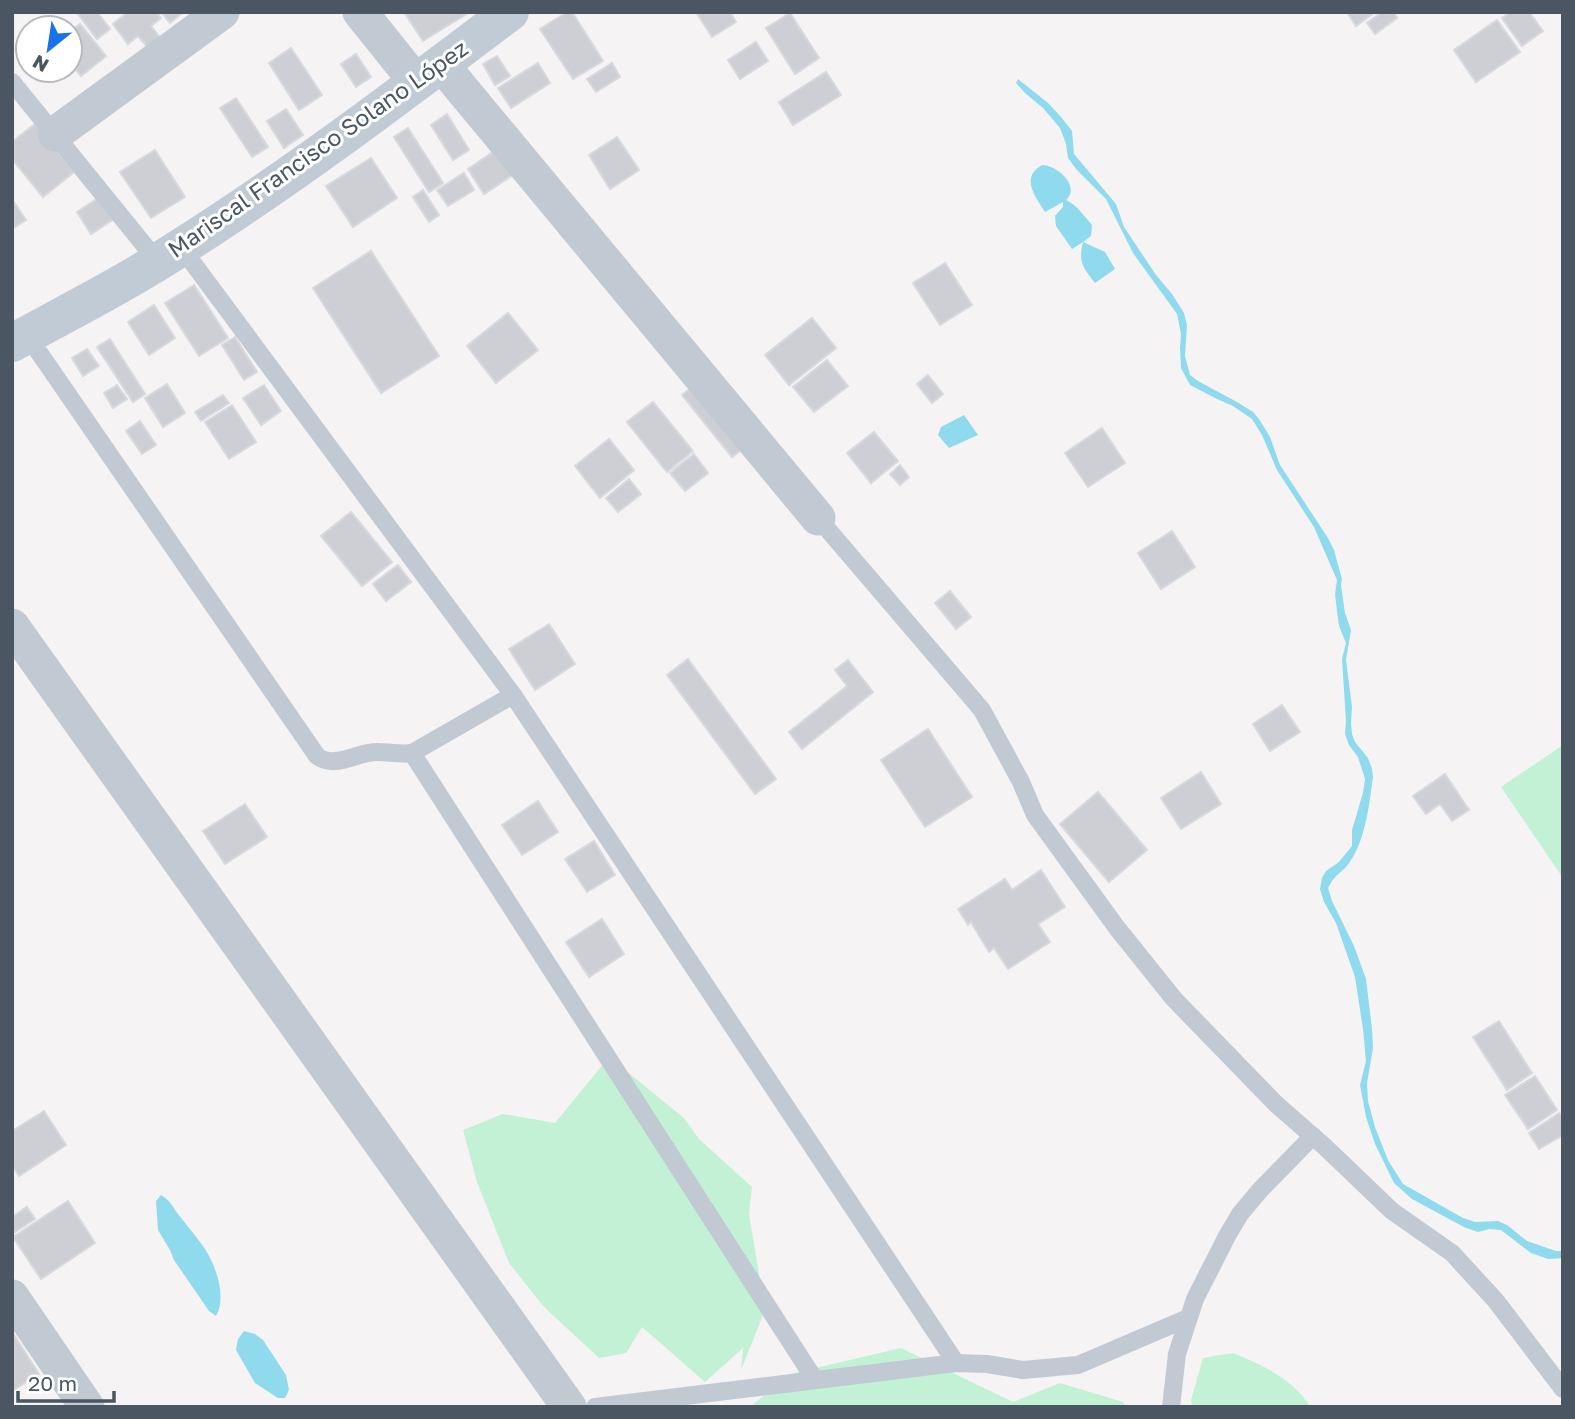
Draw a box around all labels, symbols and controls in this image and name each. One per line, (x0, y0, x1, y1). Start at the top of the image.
north arrow (14, 14, 84, 84)
street label: Mariscal Francisco Solano López (162, 34, 473, 263)
text: N (28, 51, 52, 78)
scale bar (18, 1360, 114, 1404)
text: 20 m (28, 1370, 77, 1396)

